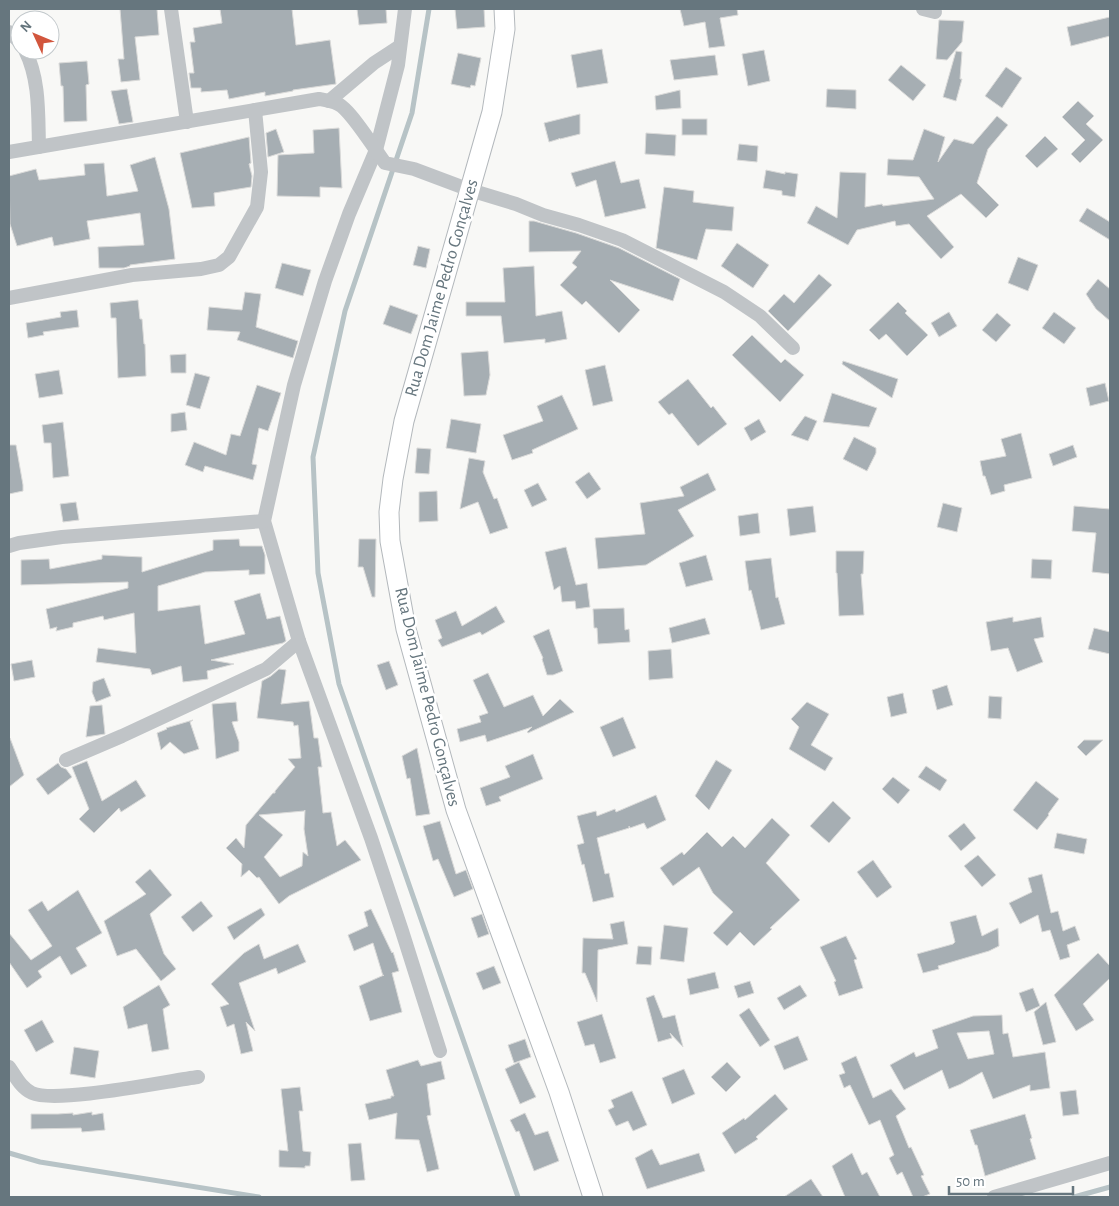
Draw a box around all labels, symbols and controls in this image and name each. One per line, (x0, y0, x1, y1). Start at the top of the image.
north arrow (10, 10, 60, 60)
text: N (18, 18, 35, 35)
street label: Rua Dom Jaime Pedro Gonçalves (402, 177, 482, 399)
street label: Rua Dom Jaime Pedro Gonçalves (391, 585, 463, 809)
scale bar (949, 1164, 1073, 1196)
text: 50 m (956, 1174, 985, 1189)

